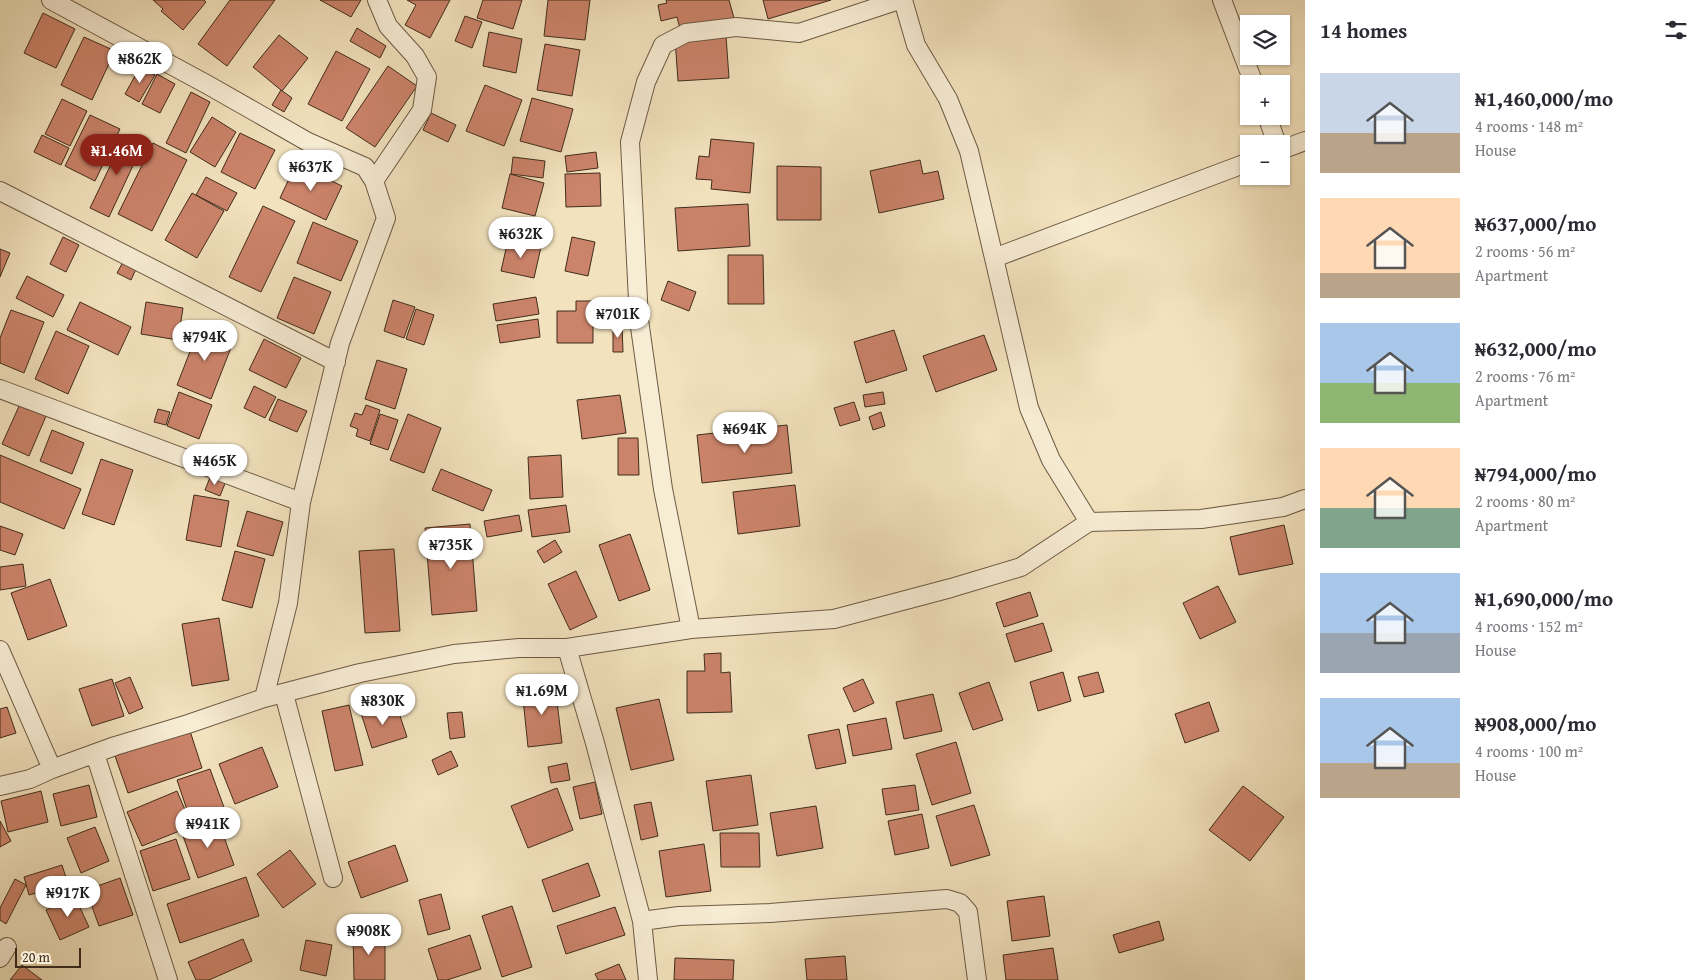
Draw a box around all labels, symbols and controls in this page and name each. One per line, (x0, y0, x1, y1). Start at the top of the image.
map controls (1240, 15, 1290, 185)
button: layers (1240, 15, 1290, 65)
text: 14 homes (1320, 15, 1407, 46)
icon: filters (1662, 16, 1690, 44)
pin: ₦862K (105, 42, 175, 84)
text: ₦862K (118, 46, 162, 70)
button: + (1240, 75, 1290, 125)
text: ₦1,460,000/mo (1475, 83, 1613, 114)
icon: home (1360, 93, 1420, 153)
text: 4 rooms · 148 m² (1475, 114, 1583, 138)
pin: ₦1.46M (76, 134, 158, 176)
button: − (1240, 135, 1290, 185)
text: ₦1.46M (91, 138, 143, 162)
text: House (1475, 138, 1516, 162)
pin: ₦637K (276, 150, 346, 192)
text: ₦637K (289, 154, 333, 178)
text: ₦637,000/mo (1475, 208, 1596, 239)
pin: ₦632K (486, 216, 556, 259)
icon: home (1360, 218, 1420, 278)
text: ₦632K (499, 221, 543, 245)
text: 2 rooms · 56 m² (1475, 239, 1575, 263)
text: Apartment (1475, 263, 1548, 287)
pin: ₦701K (583, 296, 653, 339)
text: ₦701K (596, 301, 640, 325)
pin: ₦794K (170, 320, 240, 362)
text: ₦794K (183, 324, 227, 348)
text: ₦632,000/mo (1475, 333, 1596, 364)
icon: home (1360, 343, 1420, 403)
text: 2 rooms · 76 m² (1475, 364, 1575, 388)
text: Apartment (1475, 388, 1548, 412)
pin: ₦694K (710, 412, 780, 454)
text: ₦694K (723, 416, 767, 440)
pin: ₦465K (180, 444, 250, 486)
text: ₦465K (193, 448, 237, 472)
text: ₦794,000/mo (1475, 458, 1596, 489)
icon: home (1360, 468, 1420, 528)
text: 2 rooms · 80 m² (1475, 489, 1575, 513)
text: Apartment (1475, 513, 1548, 537)
pin: ₦735K (416, 528, 486, 570)
text: ₦735K (429, 532, 473, 556)
text: ₦1,690,000/mo (1475, 583, 1613, 614)
icon: home (1360, 593, 1420, 653)
text: 4 rooms · 152 m² (1475, 614, 1583, 638)
text: House (1475, 638, 1516, 662)
pin: ₦1.69M (501, 674, 583, 716)
text: ₦1.69M (516, 678, 568, 702)
pin: ₦830K (348, 684, 418, 726)
text: ₦830K (361, 688, 405, 712)
text: ₦908,000/mo (1475, 708, 1596, 739)
icon: home (1360, 718, 1420, 778)
text: 4 rooms · 100 m² (1475, 739, 1583, 763)
text: House (1475, 763, 1516, 787)
pin: ₦941K (173, 806, 243, 849)
text: ₦941K (186, 811, 230, 835)
pin: ₦917K (33, 876, 103, 918)
text: ₦917K (46, 880, 90, 904)
pin: ₦908K (334, 914, 404, 956)
text: ₦908K (347, 918, 391, 942)
scale bar (15, 945, 81, 968)
text: 20 m (22, 947, 50, 967)

